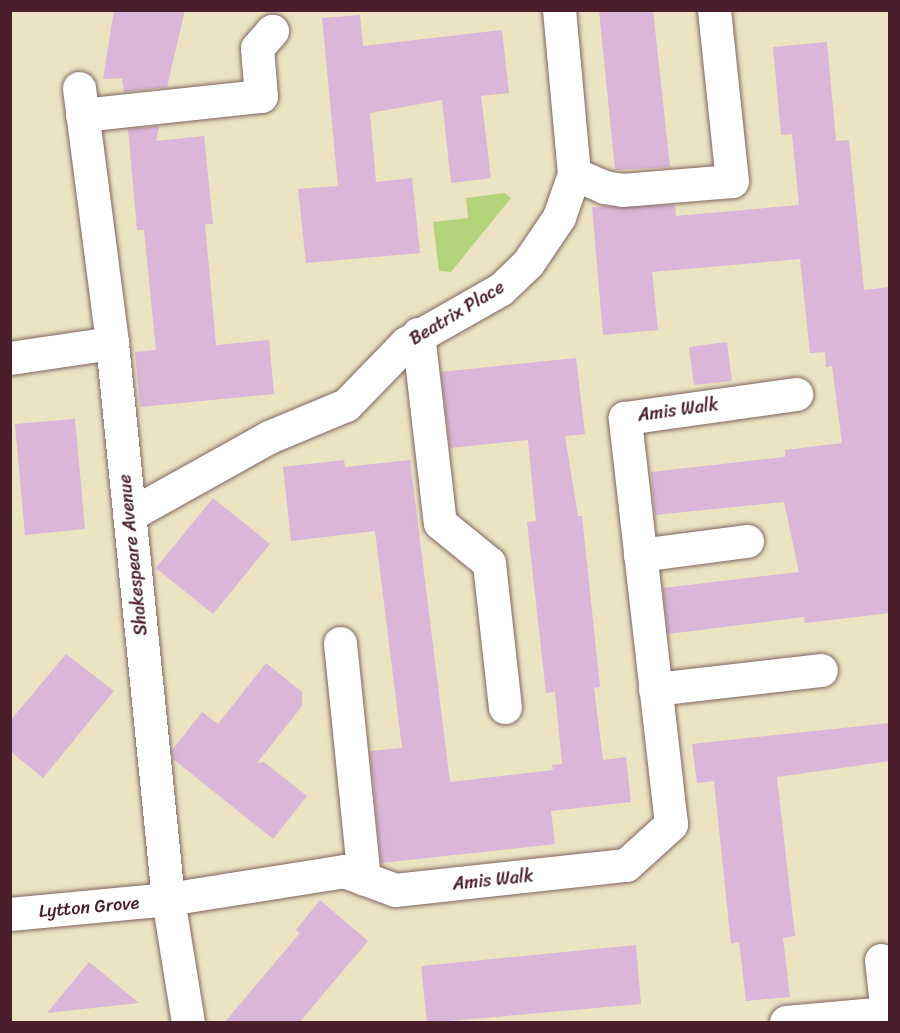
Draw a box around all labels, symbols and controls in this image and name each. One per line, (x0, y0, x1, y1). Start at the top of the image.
street label: Beatrix Place (406, 276, 508, 350)
street label: Amis Walk (636, 394, 720, 426)
street label: Shakespeare Avenue (114, 473, 152, 637)
street label: Amis Walk (452, 865, 534, 895)
street label: Lytton Grove (38, 892, 140, 922)

